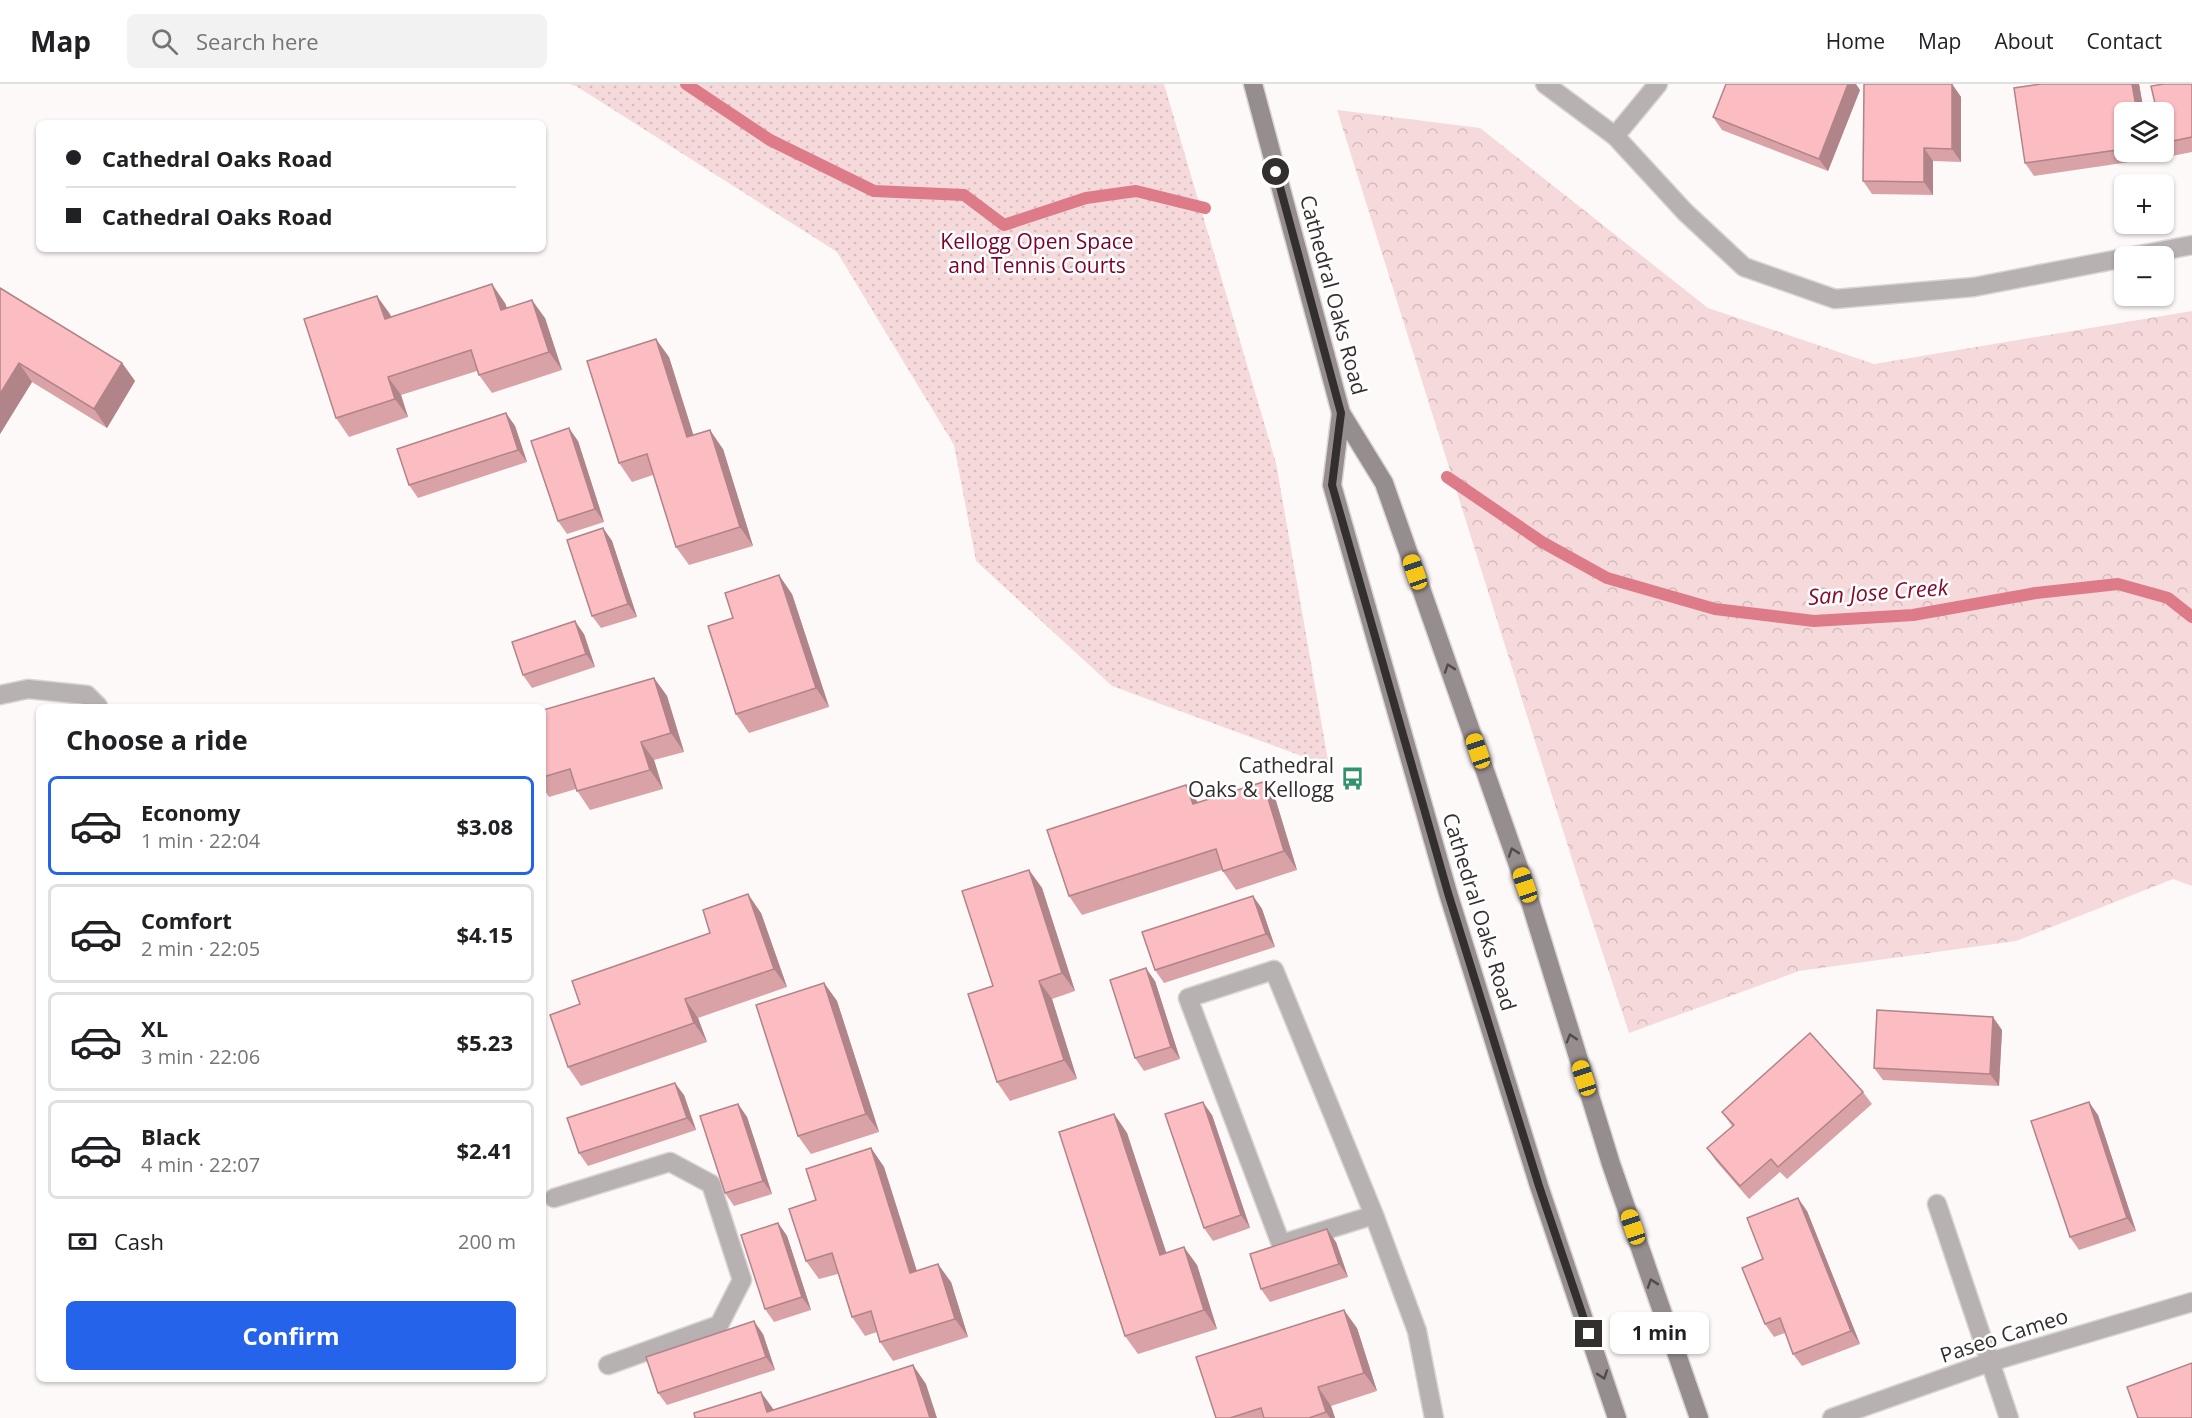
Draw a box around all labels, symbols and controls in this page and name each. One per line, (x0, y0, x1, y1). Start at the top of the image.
search box (127, 14, 547, 68)
text: Map (30, 22, 91, 60)
icon: search (148, 25, 181, 58)
text: Search here (196, 26, 319, 56)
text: Home (1826, 27, 1885, 55)
text: Map (1918, 27, 1961, 55)
text: About (1994, 27, 2054, 55)
text: Contact (2087, 27, 2162, 55)
map controls (2114, 102, 2174, 306)
button: layers (2114, 102, 2174, 162)
text: Cathedral Oaks Road (102, 143, 332, 173)
route start (1262, 158, 1289, 185)
button: + (2114, 174, 2174, 234)
street label: Cathedral Oaks Road (1294, 192, 1374, 398)
text: Cathedral Oaks Road (102, 201, 332, 231)
park label: Kellogg Open Space and Tennis Courts (940, 227, 1134, 279)
button: − (2114, 246, 2174, 306)
car (1401, 552, 1429, 592)
water label: San Jose Creek (1807, 571, 1950, 611)
one-way arrow (1443, 663, 1456, 674)
text: Choose a ride (66, 721, 248, 758)
car (1464, 731, 1492, 771)
place label: Cathedral Oaks & Kellogg (1188, 751, 1334, 803)
bus stop icon: Cathedral Oaks & Kellogg (1339, 765, 1365, 791)
text: Economy (141, 797, 240, 827)
icon: car (69, 799, 123, 853)
street label: Cathedral Oaks Road (1437, 809, 1523, 1014)
text: $3.08 (456, 811, 513, 841)
text: 1 min · 22:04 (141, 827, 260, 854)
one-way arrow (1508, 847, 1521, 858)
car (1511, 865, 1539, 905)
text: Comfort (141, 905, 232, 935)
icon: car (69, 907, 123, 961)
text: $4.15 (456, 919, 513, 949)
text: 2 min · 22:05 (141, 935, 260, 962)
text: XL (141, 1013, 168, 1043)
icon: car (69, 1015, 123, 1069)
text: $5.23 (456, 1027, 513, 1057)
one-way arrow (1566, 1033, 1578, 1044)
text: 3 min · 22:06 (141, 1043, 260, 1070)
car (1570, 1058, 1598, 1098)
text: Black (141, 1121, 201, 1151)
icon: car (69, 1123, 123, 1177)
text: $2.41 (456, 1135, 513, 1165)
text: 4 min · 22:07 (141, 1151, 260, 1178)
car (1619, 1207, 1647, 1247)
icon: cash (66, 1225, 99, 1258)
text: Cash (114, 1226, 164, 1256)
text: 200 m (458, 1228, 516, 1255)
one-way arrow (1647, 1278, 1660, 1289)
button: Confirm (66, 1301, 516, 1370)
street label: Paseo Cameo (1936, 1301, 2071, 1369)
callout: 1 min (1610, 1313, 1709, 1355)
text: 1 min (1632, 1319, 1687, 1346)
route end (1575, 1320, 1602, 1347)
one-way arrow (1595, 1369, 1608, 1380)

